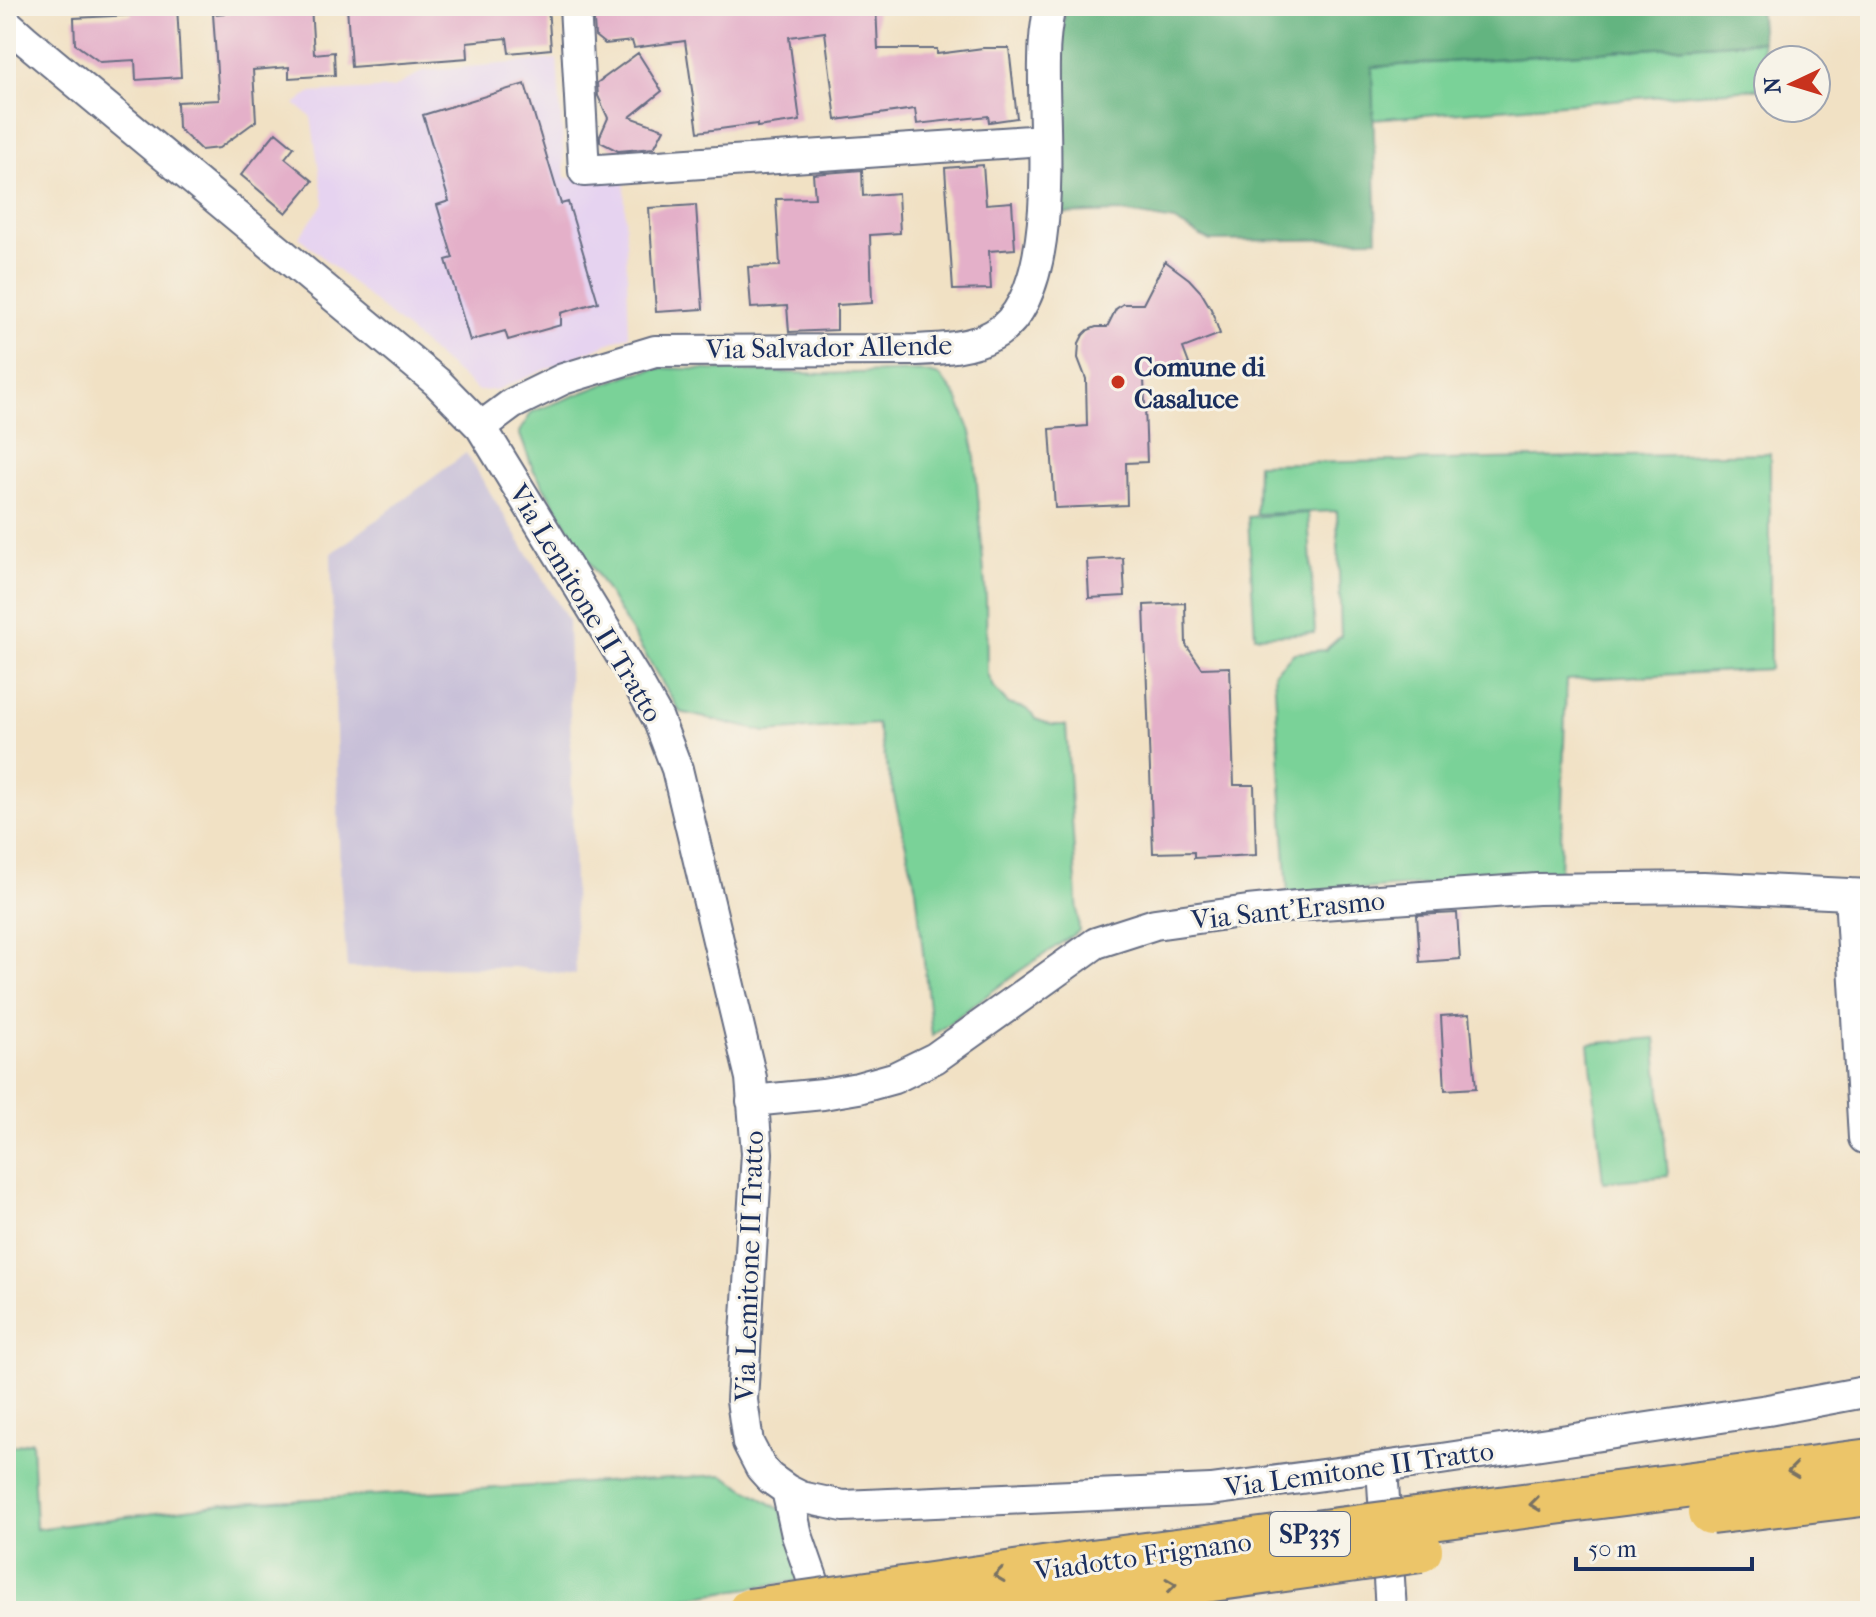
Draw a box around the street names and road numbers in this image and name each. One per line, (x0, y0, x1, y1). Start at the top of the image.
street label: Via Salvador Allende (704, 328, 953, 366)
street label: Via Lemitone II Tratto (501, 477, 670, 728)
street label: Via Sant'Erasmo (1189, 883, 1386, 937)
street label: Via Lemitone II Tratto (728, 1130, 770, 1403)
street label: Via Lemitone II Tratto (1221, 1434, 1496, 1504)
road number: SP335 (1270, 1512, 1350, 1556)
street label: Viadotto Frignano (1031, 1524, 1254, 1588)

